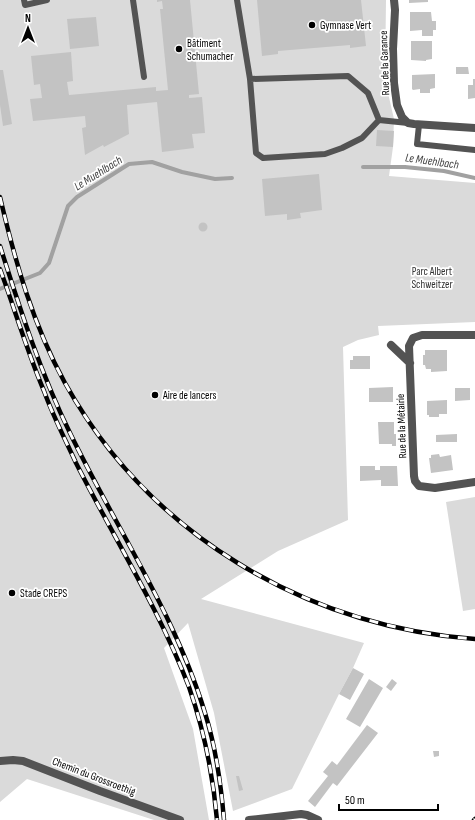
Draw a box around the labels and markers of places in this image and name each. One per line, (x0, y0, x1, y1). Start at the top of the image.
place label: Gymnase Vert (320, 19, 372, 32)
marker: Gymnase Vert (307, 20, 317, 30)
place label: Bâtiment Schumacher (187, 37, 233, 63)
marker: Bâtiment Schumacher (174, 44, 184, 54)
place label: Aire de lancers (162, 389, 216, 402)
marker: Aire de lancers (150, 390, 160, 400)
place label: Stade CREPS (20, 587, 68, 600)
marker: Stade CREPS (7, 588, 17, 598)

